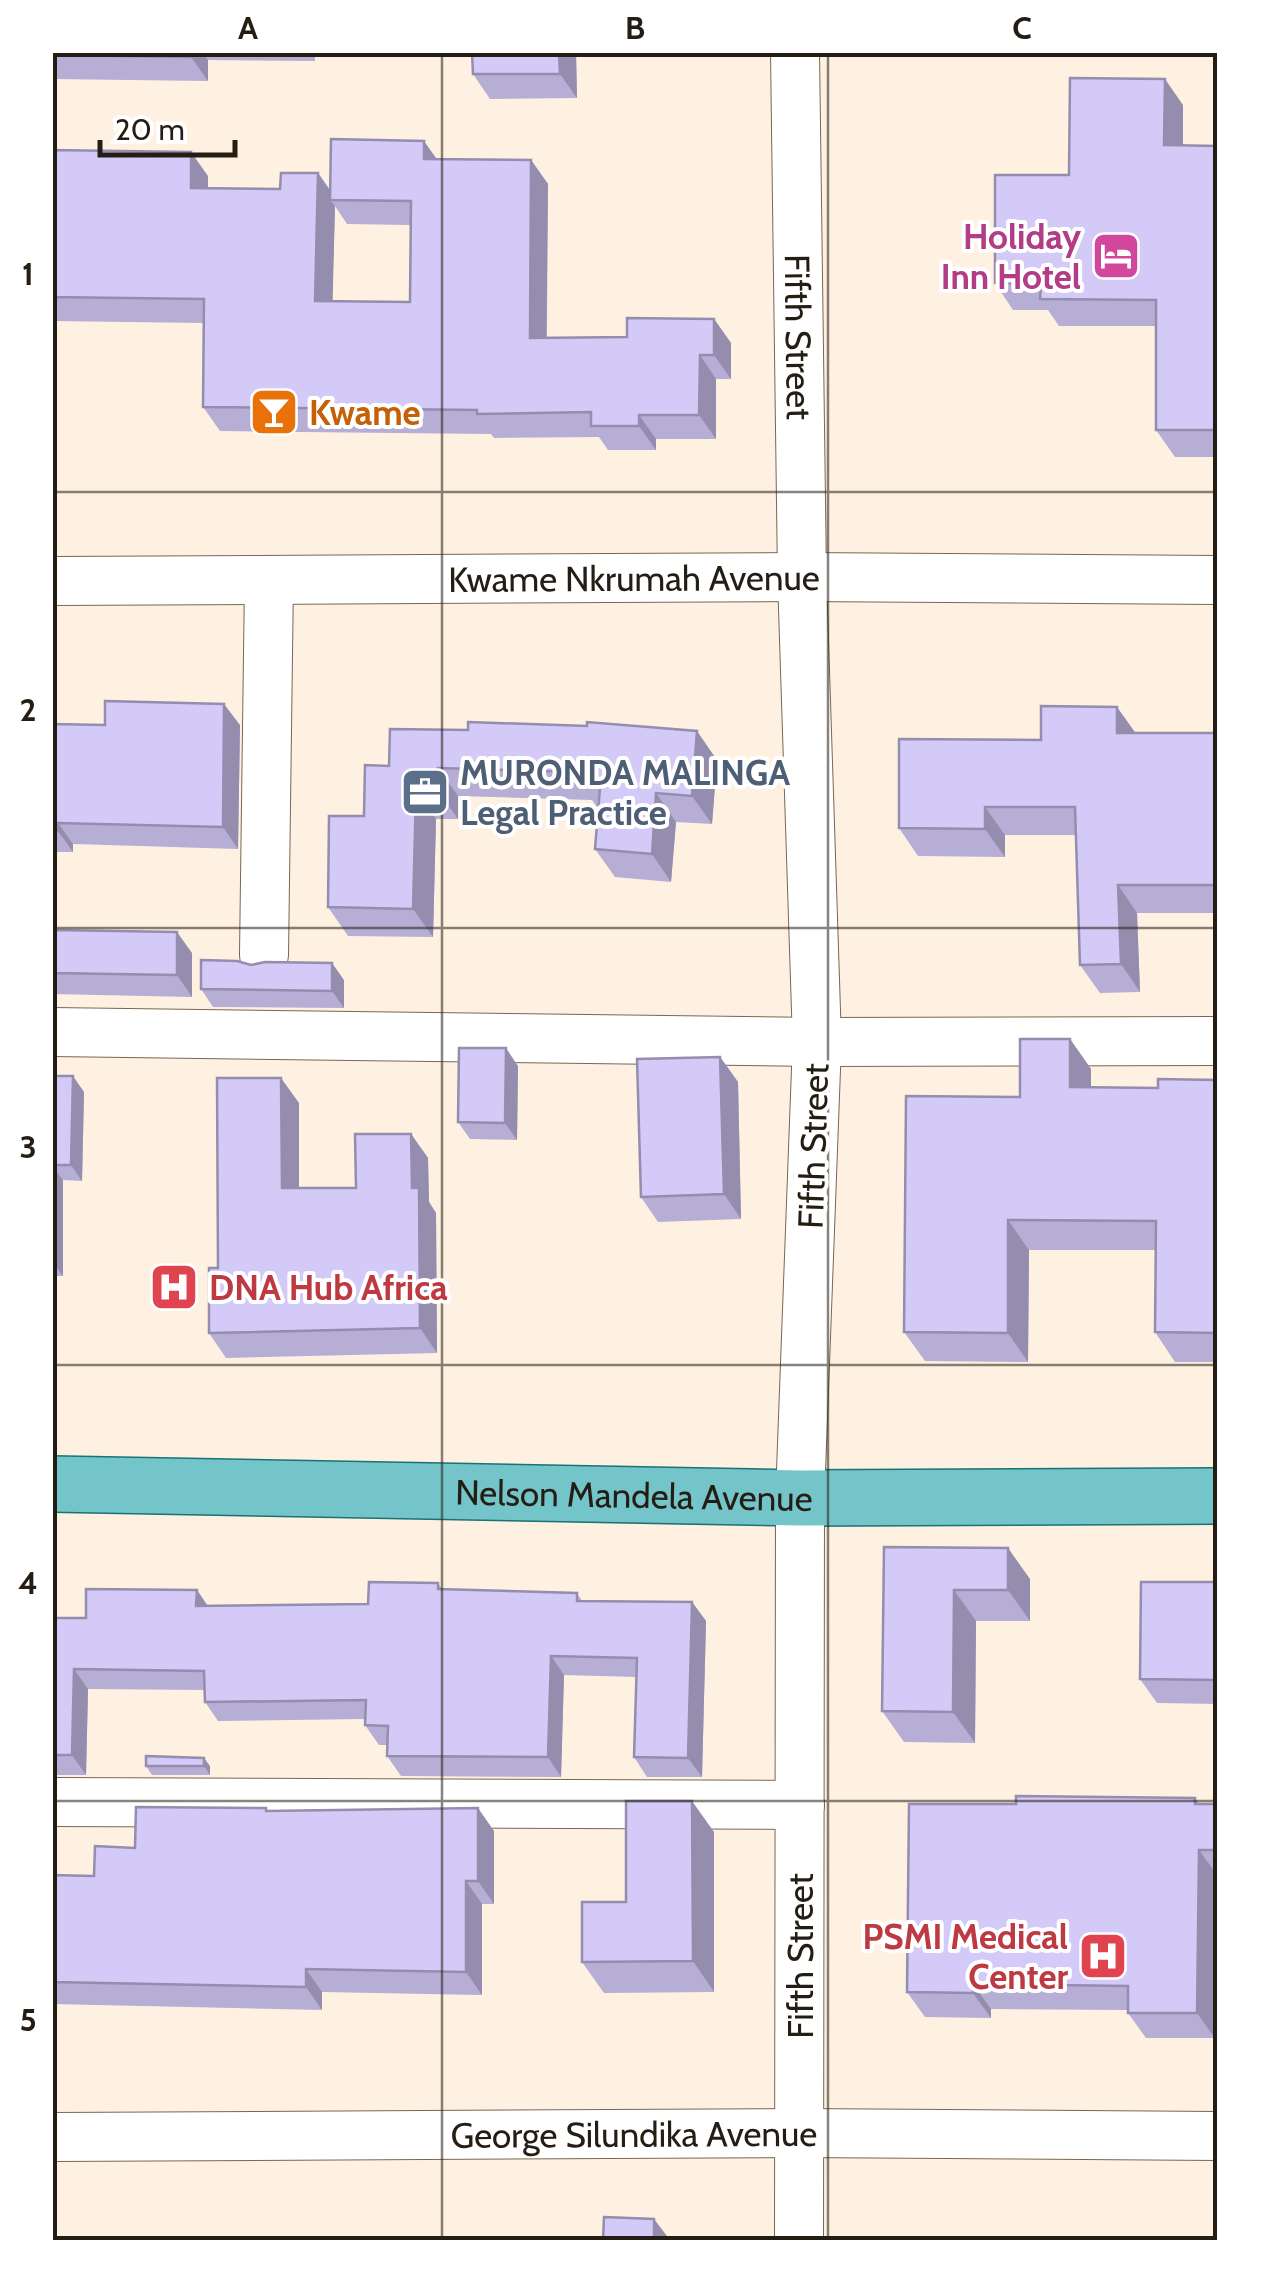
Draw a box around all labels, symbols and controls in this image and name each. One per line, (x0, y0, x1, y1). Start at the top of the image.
text: A (238, 8, 258, 47)
text: B (625, 8, 645, 47)
text: C (1012, 8, 1032, 47)
scale bar (100, 95, 235, 157)
text: 20 m (115, 111, 185, 148)
place label: Holiday Inn Hotel (941, 215, 1081, 298)
hotel icon: Holiday Inn Hotel (1090, 230, 1142, 282)
text: 1 (22, 254, 34, 293)
street label: Fifth Street (776, 254, 821, 420)
bar icon: Kwame (248, 386, 300, 438)
place label: Kwame (309, 391, 421, 434)
street label: Kwame Nkrumah Avenue (448, 555, 820, 600)
text: 2 (20, 690, 36, 729)
place label: MURONDA MALINGA Legal Practice (460, 751, 790, 834)
office icon: MURONDA MALINGA Legal Practice (399, 766, 451, 818)
street label: Fifth Street (789, 1062, 837, 1230)
text: 3 (19, 1127, 37, 1166)
hospital icon: DNA Hub Africa (148, 1261, 200, 1313)
place label: DNA Hub Africa (209, 1266, 448, 1309)
street label: Nelson Mandela Avenue (455, 1470, 813, 1520)
text: 4 (18, 1563, 38, 1602)
street label: Fifth Street (779, 1873, 822, 2039)
place label: PSMI Medical Center (862, 1915, 1068, 1998)
hospital icon: PSMI Medical Center (1077, 1930, 1129, 1982)
text: 5 (19, 2000, 37, 2039)
street label: George Silundika Avenue (451, 2111, 817, 2156)

